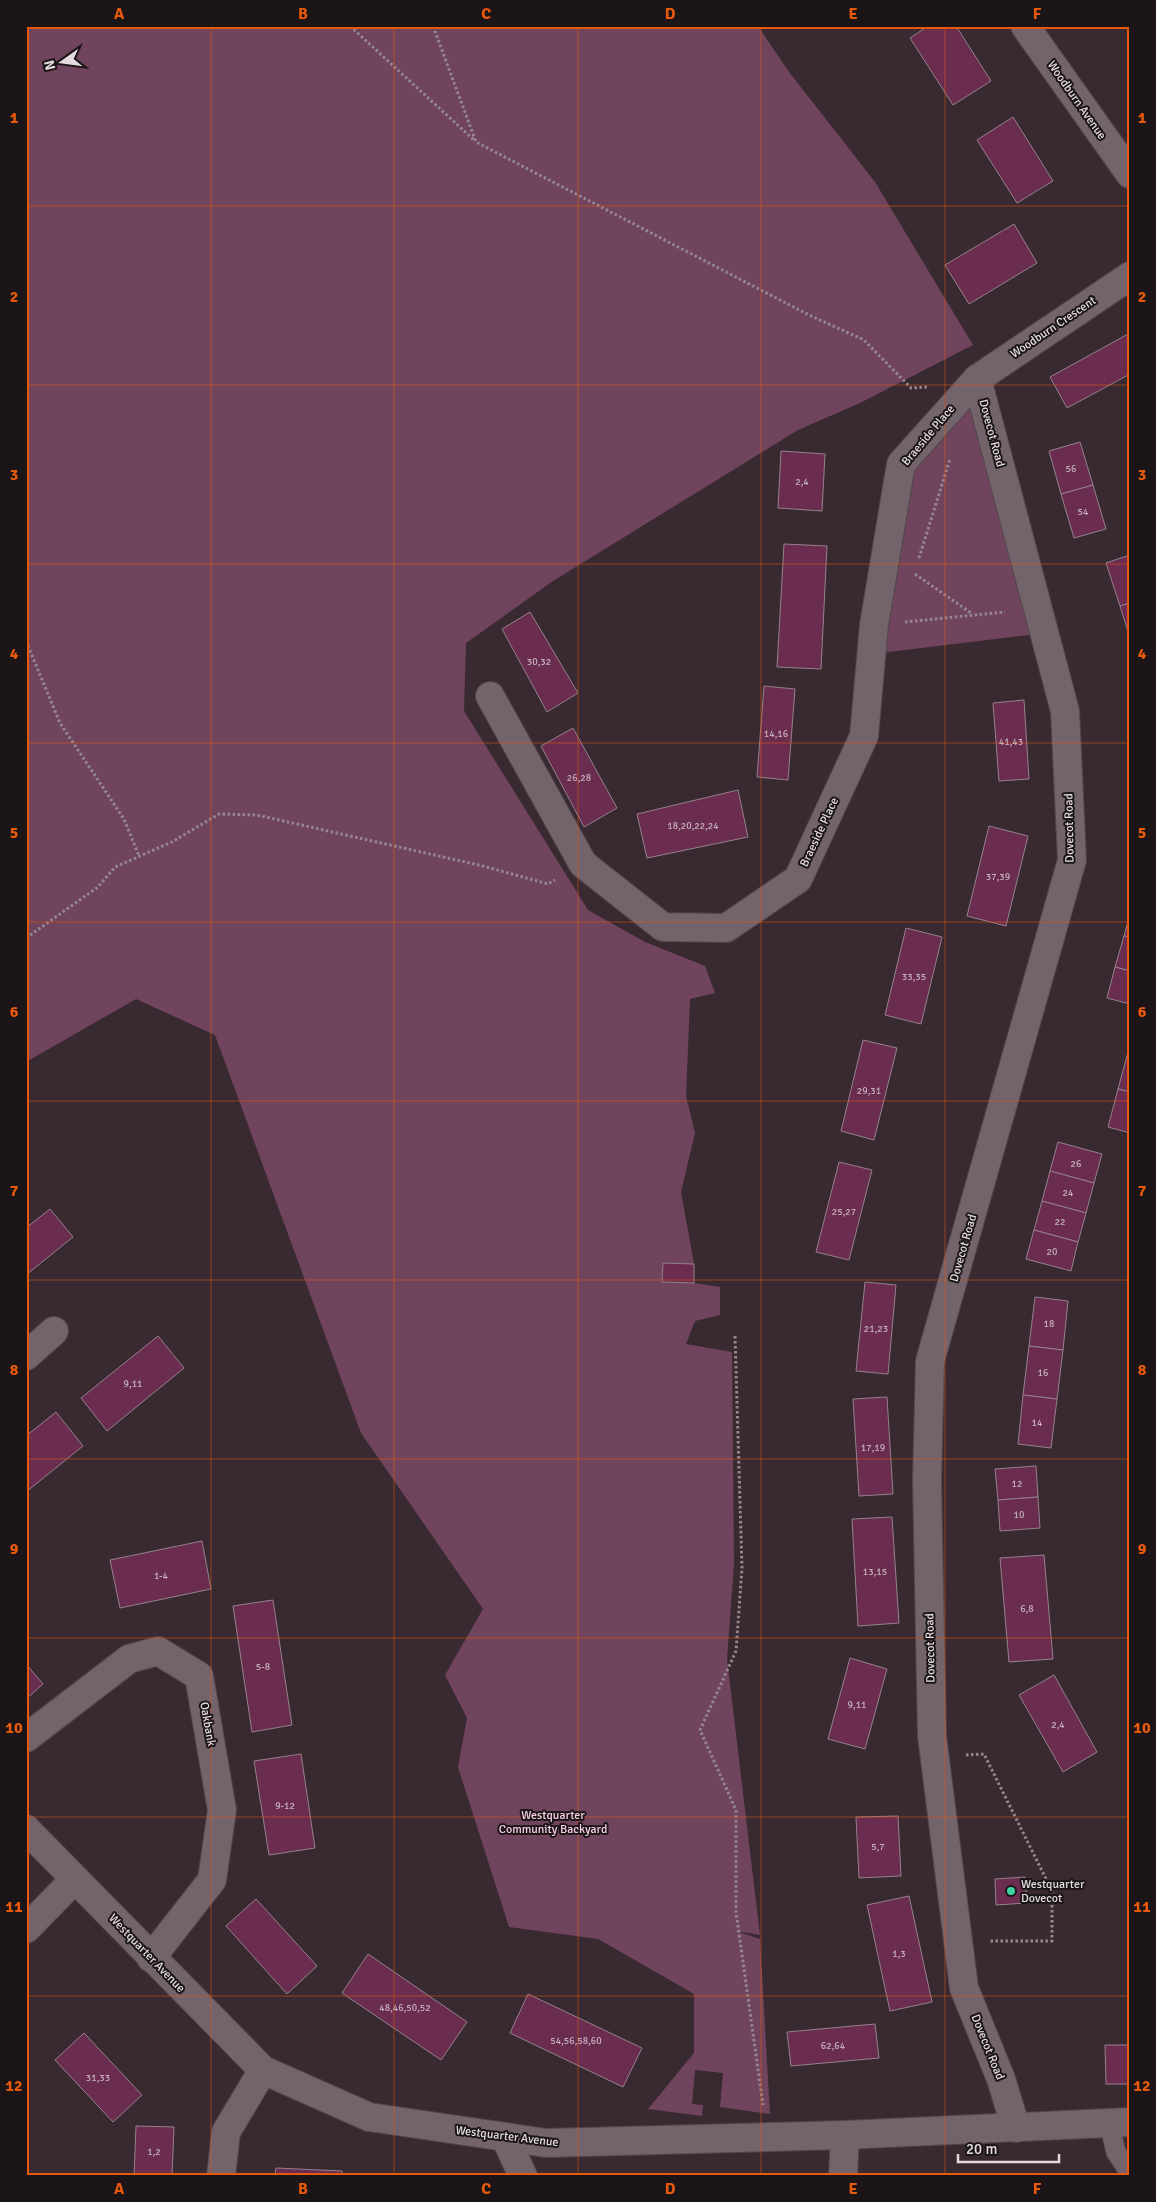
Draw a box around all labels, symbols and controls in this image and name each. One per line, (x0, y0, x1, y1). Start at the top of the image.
text: A (114, 4, 125, 24)
text: B (298, 4, 308, 24)
text: C (481, 4, 491, 24)
text: D (665, 4, 676, 24)
text: E (848, 4, 858, 24)
text: F (1033, 4, 1042, 24)
north arrow (38, 38, 88, 88)
text: N (40, 58, 59, 72)
street label: Woodburn Avenue (1044, 58, 1109, 143)
text: 1 (10, 108, 19, 128)
text: 1 (1138, 108, 1147, 128)
text: 2 (10, 287, 18, 307)
text: 2 (1138, 287, 1146, 307)
street label: Woodburn Crescent (1008, 293, 1099, 362)
street label: Dovecot Road (975, 398, 1008, 469)
street label: Braeside Place (899, 402, 958, 469)
house number: 56 (1066, 463, 1076, 475)
text: 3 (10, 465, 18, 485)
text: 3 (1138, 465, 1146, 485)
house number: 2,4 (795, 476, 809, 488)
house number: 54 (1078, 506, 1089, 518)
text: 4 (10, 644, 19, 664)
text: 4 (1138, 644, 1147, 664)
house number: 30,32 (527, 656, 551, 668)
house number: 14,16 (764, 728, 788, 740)
house number: 41,43 (999, 736, 1023, 748)
house number: 26,28 (567, 772, 591, 784)
street label: Dovecot Road (1061, 793, 1078, 863)
street label: Braeside Place (797, 795, 842, 869)
house number: 18,20,22,24 (667, 820, 719, 832)
text: 5 (10, 823, 18, 843)
text: 5 (1138, 823, 1146, 843)
house number: 37,39 (986, 871, 1010, 883)
house number: 33,35 (902, 971, 926, 983)
text: 6 (10, 1002, 19, 1022)
text: 6 (1138, 1002, 1147, 1022)
house number: 29,31 (857, 1085, 881, 1097)
house number: 26 (1071, 1158, 1081, 1170)
text: 7 (10, 1181, 19, 1201)
text: 7 (1138, 1181, 1147, 1201)
house number: 24 (1063, 1187, 1074, 1199)
house number: 25,27 (832, 1206, 856, 1218)
street label: Dovecot Road (947, 1213, 980, 1284)
house number: 22 (1055, 1216, 1065, 1228)
house number: 20 (1047, 1246, 1057, 1258)
house number: 18 (1044, 1318, 1054, 1330)
house number: 21,23 (864, 1323, 888, 1335)
text: 8 (10, 1360, 19, 1380)
text: 8 (1138, 1360, 1147, 1380)
house number: 16 (1038, 1367, 1048, 1379)
house number: 9,11 (124, 1378, 142, 1390)
house number: 14 (1032, 1417, 1043, 1429)
house number: 17,19 (861, 1442, 885, 1454)
house number: 12 (1012, 1478, 1022, 1490)
house number: 10 (1014, 1509, 1024, 1521)
text: 9 (10, 1539, 19, 1559)
text: 9 (1138, 1539, 1147, 1559)
house number: 13,15 (863, 1566, 887, 1578)
house number: 1-4 (154, 1570, 169, 1582)
house number: 6,8 (1020, 1603, 1034, 1615)
street label: Dovecot Road (922, 1613, 939, 1683)
house number: 5-8 (256, 1661, 270, 1673)
house number: 9,11 (848, 1699, 866, 1711)
street label: Oakbank (196, 1701, 219, 1747)
text: 10 (5, 1718, 23, 1738)
text: 10 (1133, 1718, 1151, 1738)
house number: 2,4 (1051, 1719, 1065, 1731)
house number: 9-12 (275, 1800, 295, 1812)
park label: Westquarter Community Backyard (499, 1808, 607, 1837)
house number: 5,7 (871, 1841, 885, 1853)
place label: Westquarter Dovecot (1021, 1877, 1085, 1906)
marker: Westquarter Dovecot (1005, 1885, 1017, 1897)
text: 11 (5, 1897, 23, 1917)
text: 11 (1133, 1897, 1151, 1917)
street label: Westquarter Avenue (105, 1911, 188, 1996)
house number: 1,3 (892, 1948, 906, 1960)
house number: 48,46,50,52 (379, 2002, 431, 2014)
street label: Dovecot Road (968, 2012, 1007, 2082)
house number: 54,56,58,60 (550, 2035, 602, 2047)
house number: 62,64 (821, 2040, 846, 2052)
house number: 31,33 (86, 2072, 110, 2084)
text: 12 (5, 2076, 23, 2096)
text: 12 (1133, 2076, 1151, 2096)
street label: Westquarter Avenue (455, 2123, 559, 2150)
scale bar (958, 2132, 1060, 2164)
text: 20 m (966, 2140, 997, 2158)
house number: 1,2 (147, 2146, 161, 2158)
text: A (114, 2179, 125, 2199)
text: B (298, 2179, 308, 2199)
text: C (481, 2179, 491, 2199)
text: D (665, 2179, 676, 2199)
text: E (848, 2179, 858, 2199)
text: F (1033, 2179, 1042, 2199)

